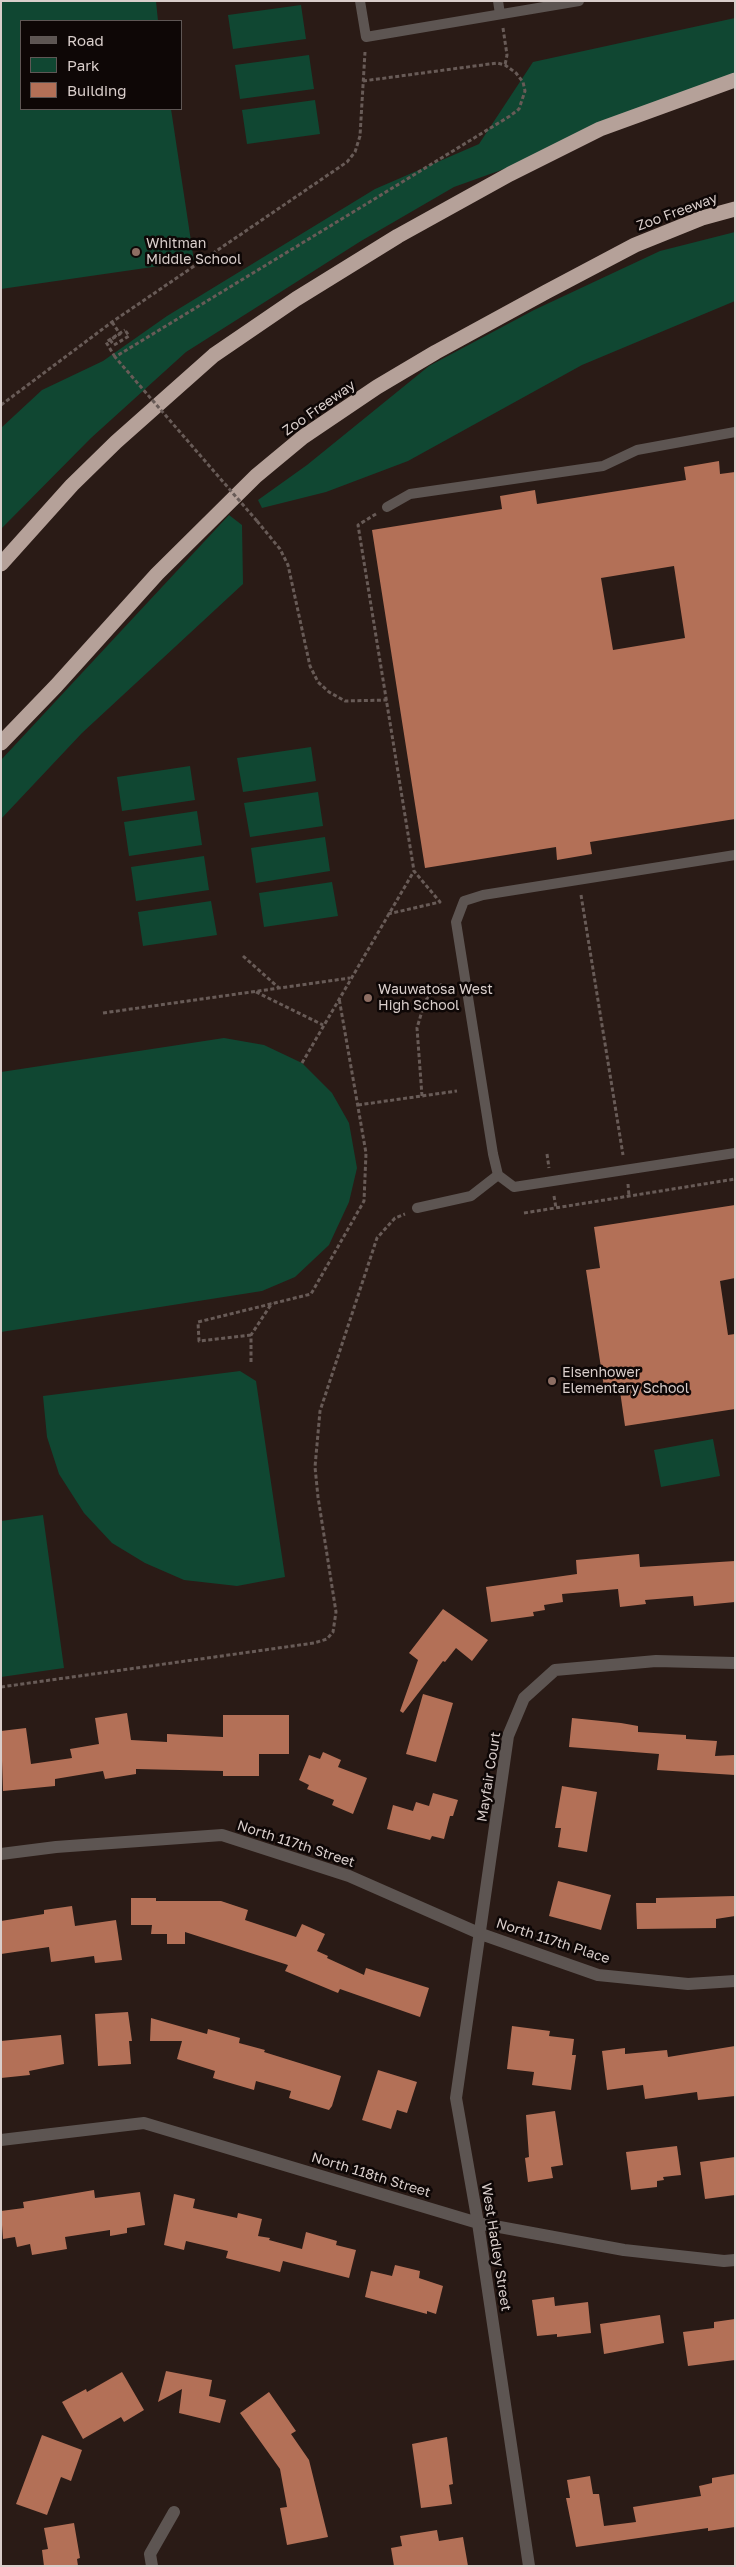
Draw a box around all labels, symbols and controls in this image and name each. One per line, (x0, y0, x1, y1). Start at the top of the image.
legend (20, 20, 182, 110)
text: Road (67, 31, 104, 49)
text: Park (67, 56, 99, 74)
text: Building (67, 81, 127, 99)
street label: Zoo Freeway (634, 190, 720, 234)
place label: Whitman Middle School (146, 236, 241, 268)
marker: Whitman Middle School (130, 246, 142, 258)
street label: Zoo Freeway (279, 377, 359, 439)
place label: Wauwatosa West High School (378, 982, 493, 1014)
marker: Wauwatosa West High School (362, 992, 374, 1004)
place label: Eisenhower Elementary School (562, 1365, 689, 1398)
marker: Eisenhower Elementary School (546, 1375, 558, 1387)
street label: Mayfair Court (474, 1731, 504, 1823)
street label: North 117th Street (235, 1817, 357, 1871)
street label: North 117th Place (494, 1915, 612, 1967)
street label: North 118th Street (309, 2149, 433, 2201)
street label: West Hadley Street (478, 2182, 514, 2312)

